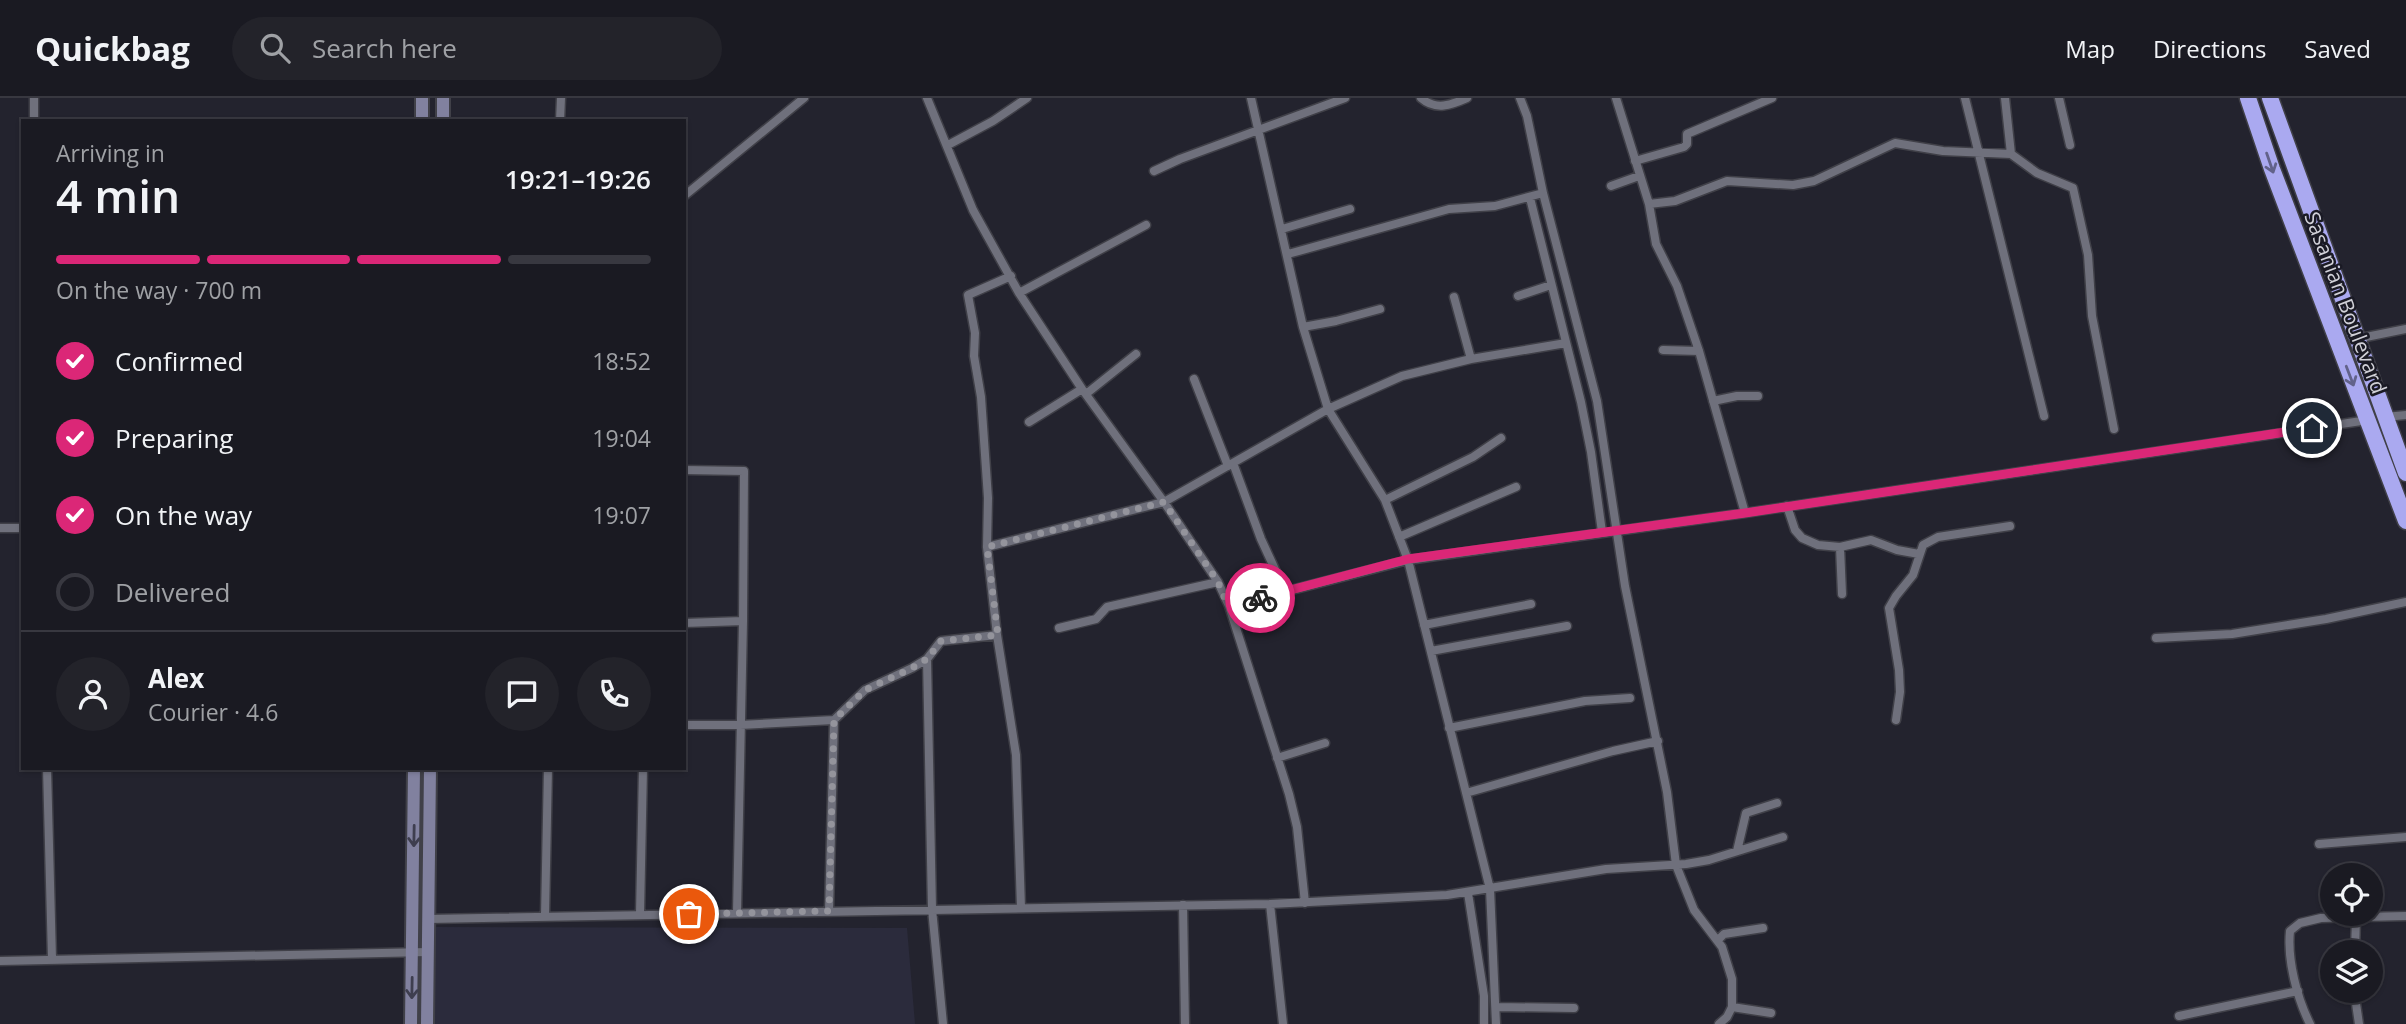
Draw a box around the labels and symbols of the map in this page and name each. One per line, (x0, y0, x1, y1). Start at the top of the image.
one-way arrow (2265, 151, 2277, 173)
street label: Sasanian Boulevard (2298, 208, 2394, 398)
one-way arrow (2345, 364, 2358, 386)
pin (2282, 398, 2342, 458)
courier (1225, 563, 1295, 633)
one-way arrow (407, 825, 420, 848)
pin (659, 884, 719, 944)
one-way arrow (405, 977, 419, 1000)

